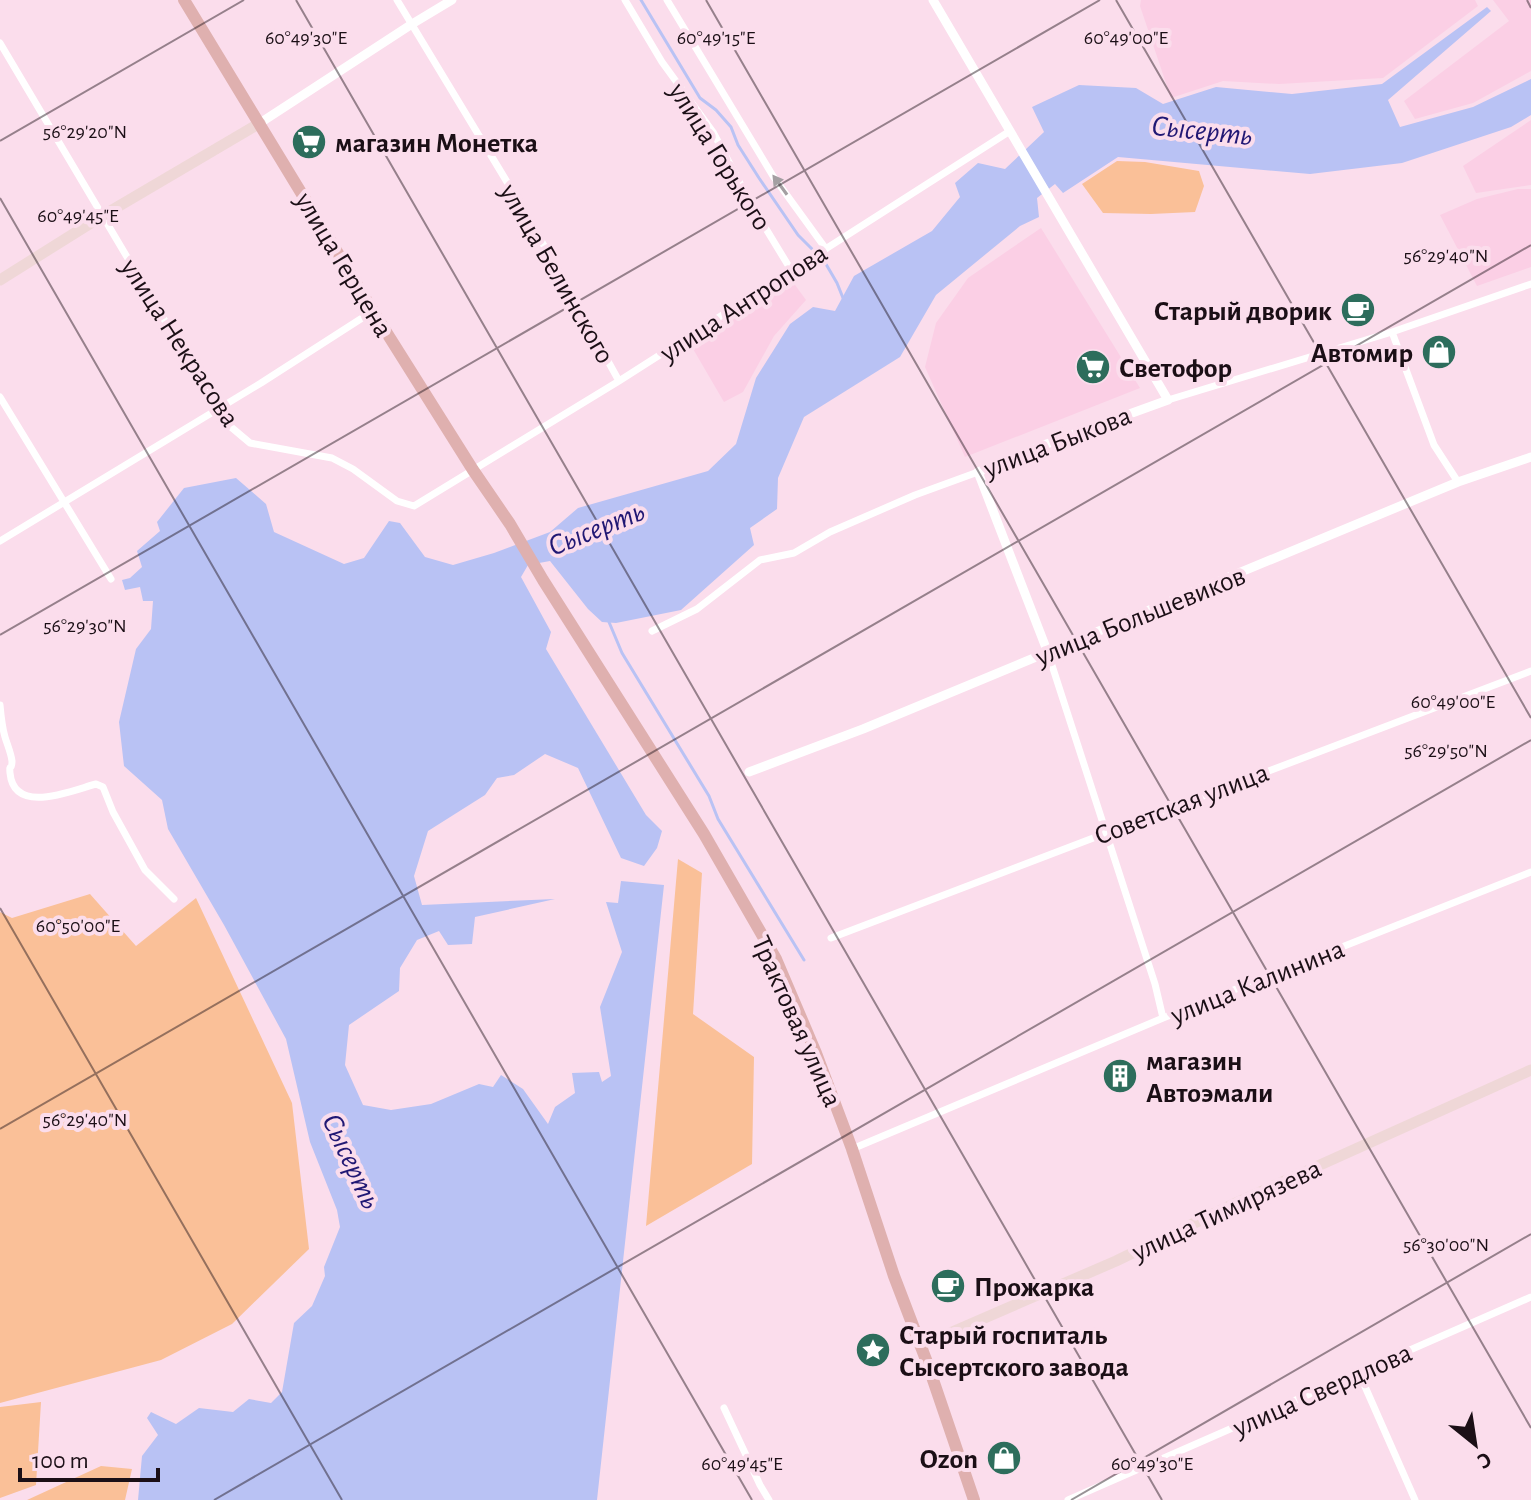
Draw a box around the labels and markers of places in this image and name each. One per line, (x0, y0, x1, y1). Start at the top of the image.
supermarket icon: магазин Монетка (290, 123, 328, 161)
place label: магазин Монетка (335, 130, 538, 158)
cafe icon: Старый дворик (1339, 291, 1377, 329)
place label: Старый дворик (1154, 298, 1332, 326)
shop icon: Автомир (1420, 333, 1458, 371)
place label: Автомир (1311, 340, 1413, 368)
supermarket icon: Светофор (1074, 348, 1112, 386)
place label: Светофор (1119, 355, 1232, 383)
place label: магазин Автоэмали (1146, 1048, 1273, 1108)
building icon: магазин Автоэмали (1101, 1057, 1139, 1095)
cafe icon: Прожарка (929, 1267, 967, 1305)
place label: Прожарка (974, 1274, 1094, 1302)
place label: Старый госпиталь Сысертского завода (899, 1322, 1129, 1382)
place icon: Старый госпиталь Сысертского завода (854, 1331, 892, 1369)
shop icon: Ozon (985, 1439, 1023, 1477)
place label: Ozon (920, 1446, 978, 1474)

